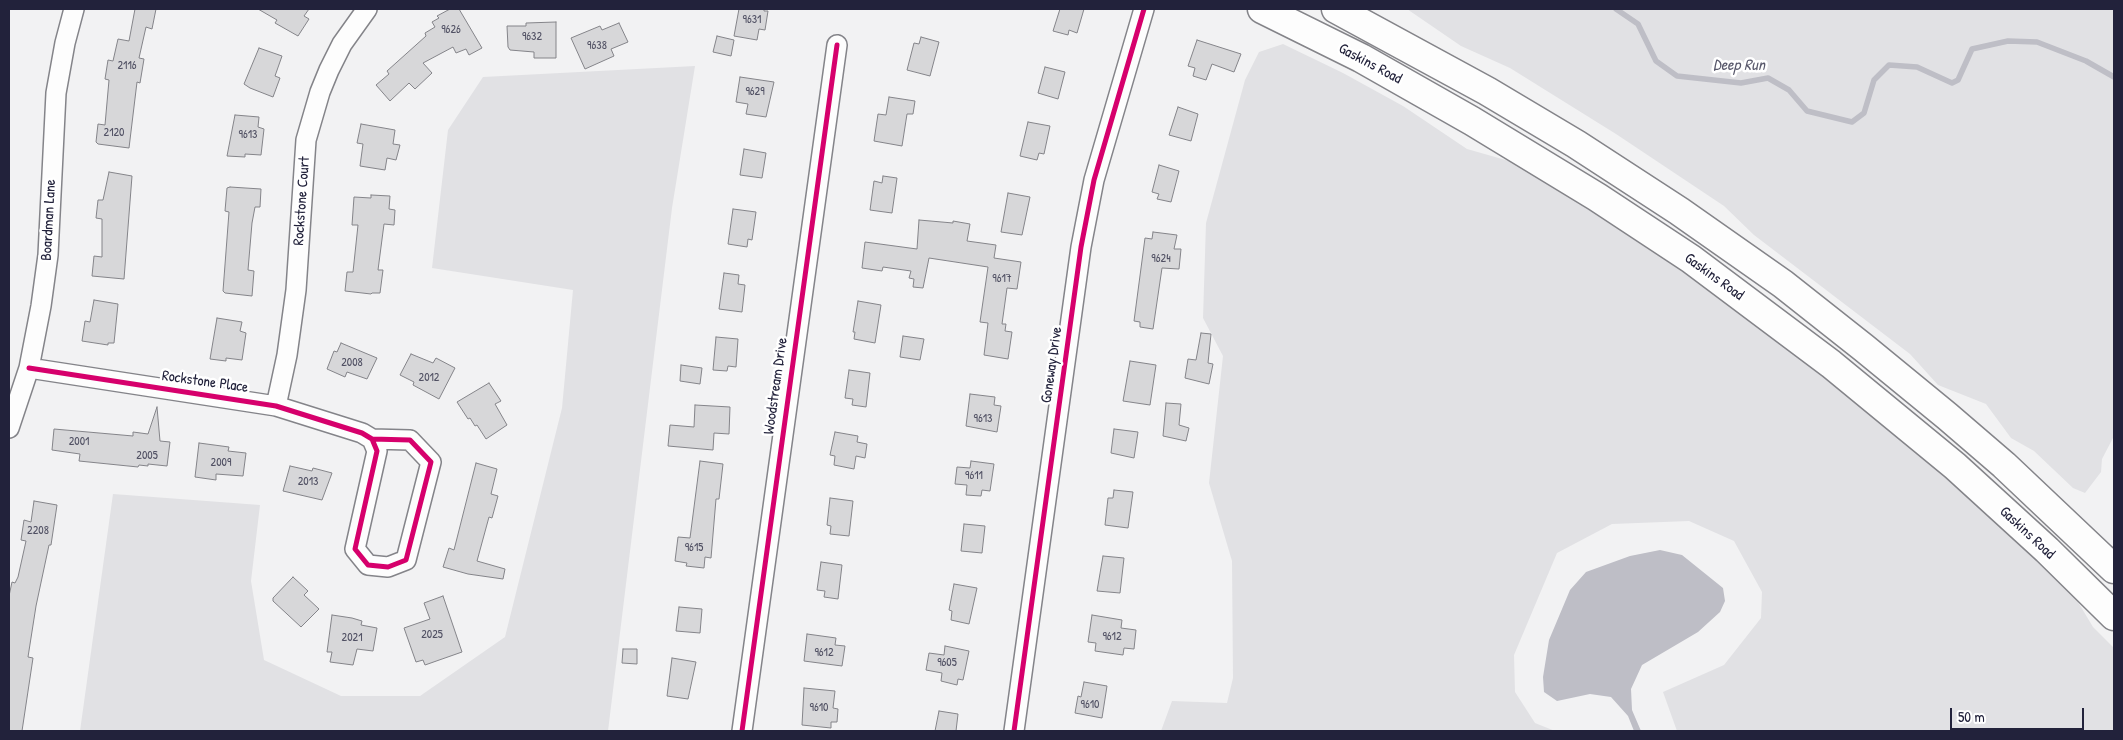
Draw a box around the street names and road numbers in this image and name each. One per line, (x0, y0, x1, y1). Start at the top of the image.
street label: Gaskins Road (1335, 40, 1405, 88)
street label: Rockstone Court (290, 156, 314, 246)
street label: Boardman Lane (38, 179, 60, 261)
street label: Gaskins Road (1681, 249, 1747, 305)
street label: Goneway Drive (1038, 326, 1066, 404)
street label: Woodstream Drive (760, 336, 792, 436)
street label: Rockstone Place (161, 367, 249, 397)
street label: Gaskins Road (1996, 503, 2058, 563)

